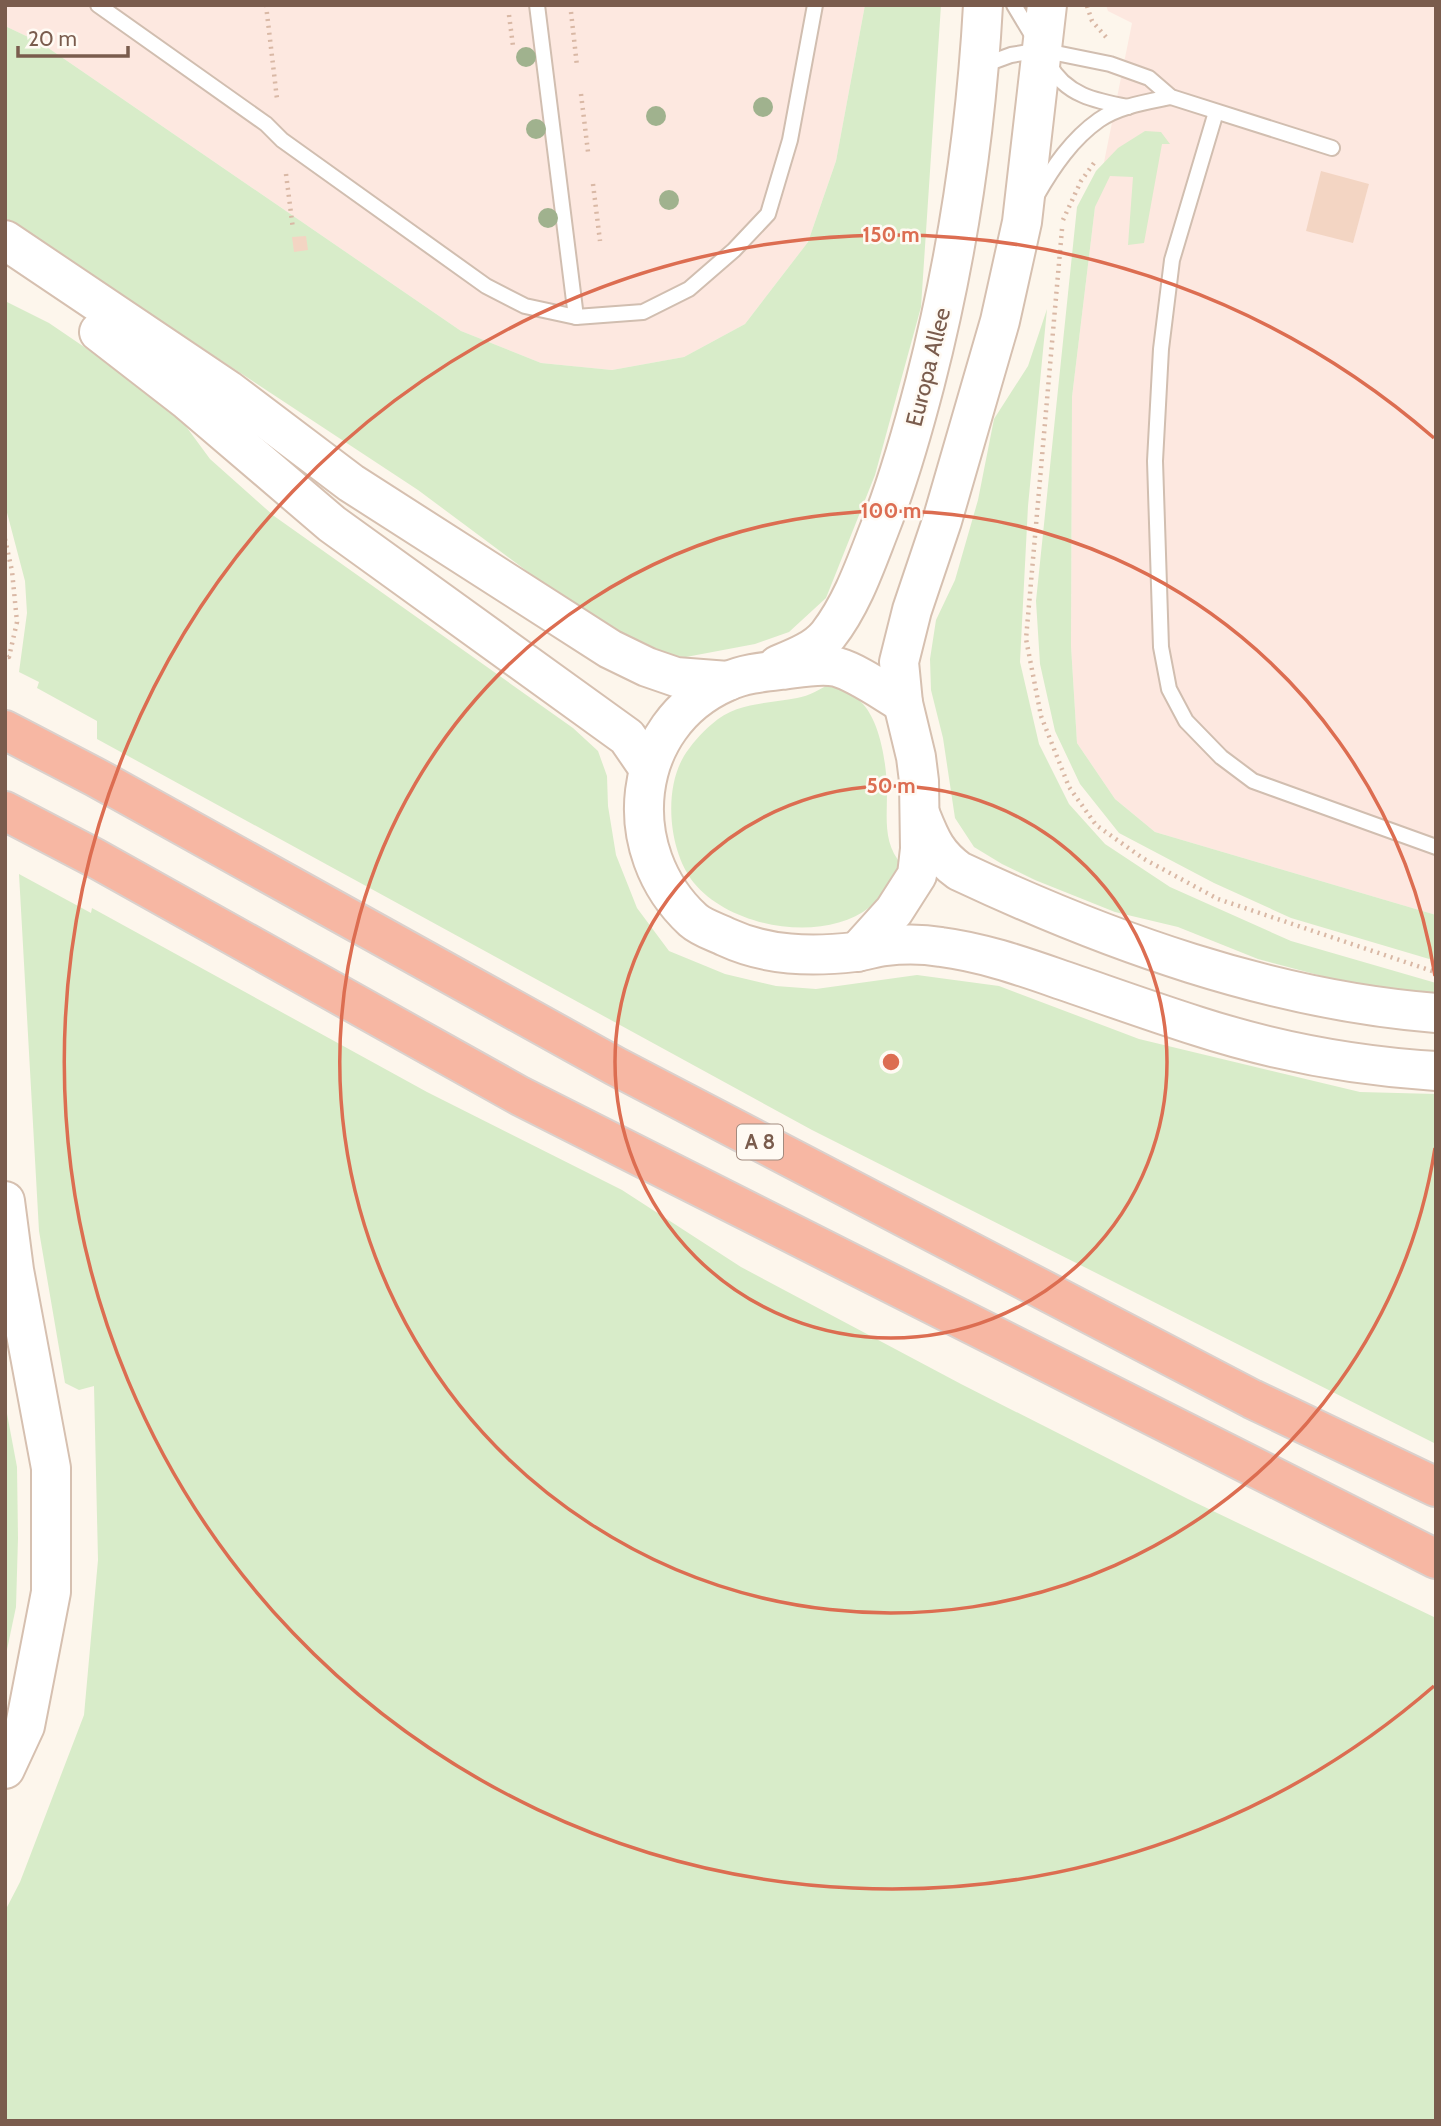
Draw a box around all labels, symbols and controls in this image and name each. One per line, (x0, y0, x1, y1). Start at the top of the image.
scale bar (18, 14, 128, 58)
text: 20 m (28, 26, 77, 51)
text: 150 m (863, 222, 919, 247)
street label: Europa Allee (900, 305, 956, 429)
text: 100 m (861, 498, 921, 523)
text: 50 m (866, 773, 916, 798)
centre of rings (879, 1050, 903, 1074)
road number: A 8 (737, 1124, 783, 1160)

